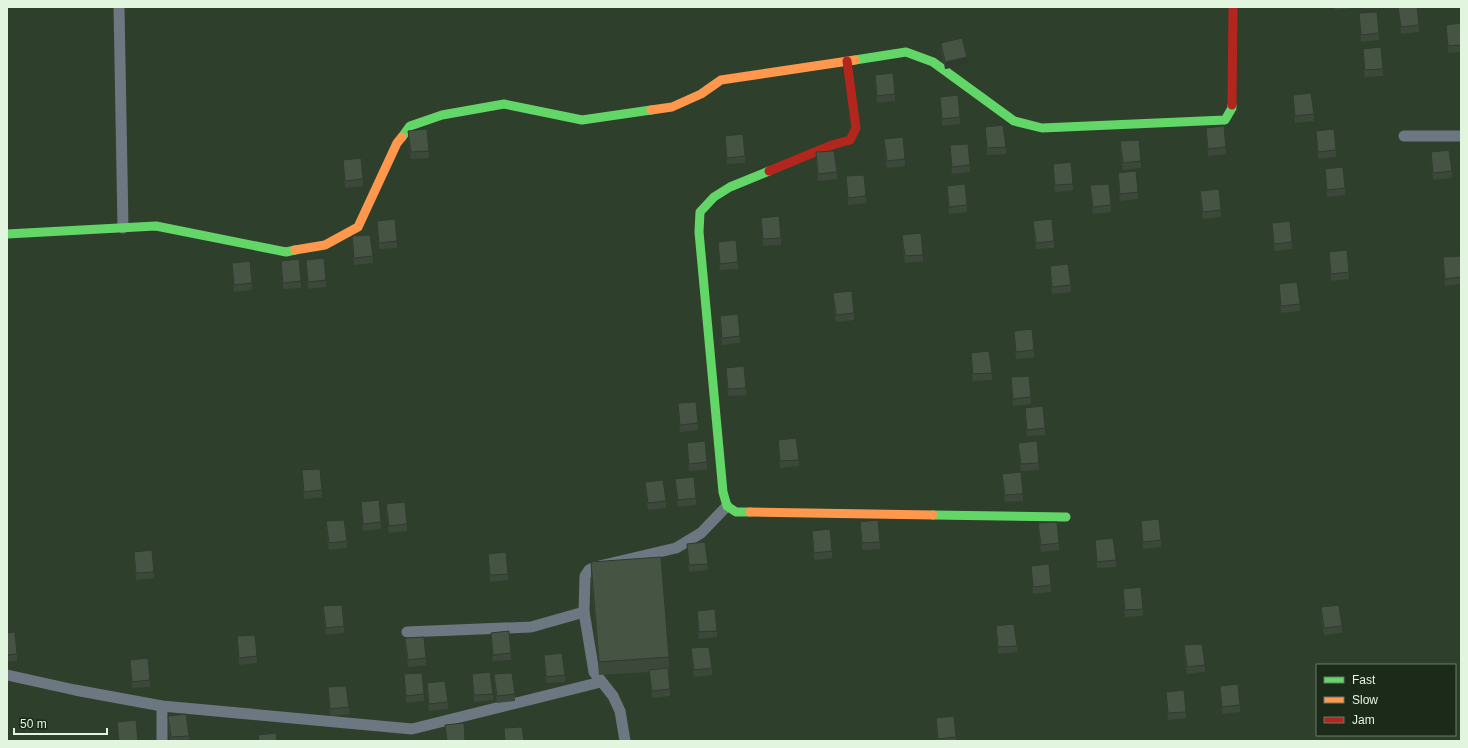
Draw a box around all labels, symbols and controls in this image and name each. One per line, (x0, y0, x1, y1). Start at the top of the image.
legend (1316, 664, 1456, 736)
text: Fast (1352, 673, 1376, 687)
text: Slow (1352, 693, 1378, 707)
scale bar (14, 710, 107, 736)
text: Jam (1352, 713, 1375, 727)
text: 50 m (20, 717, 47, 731)

